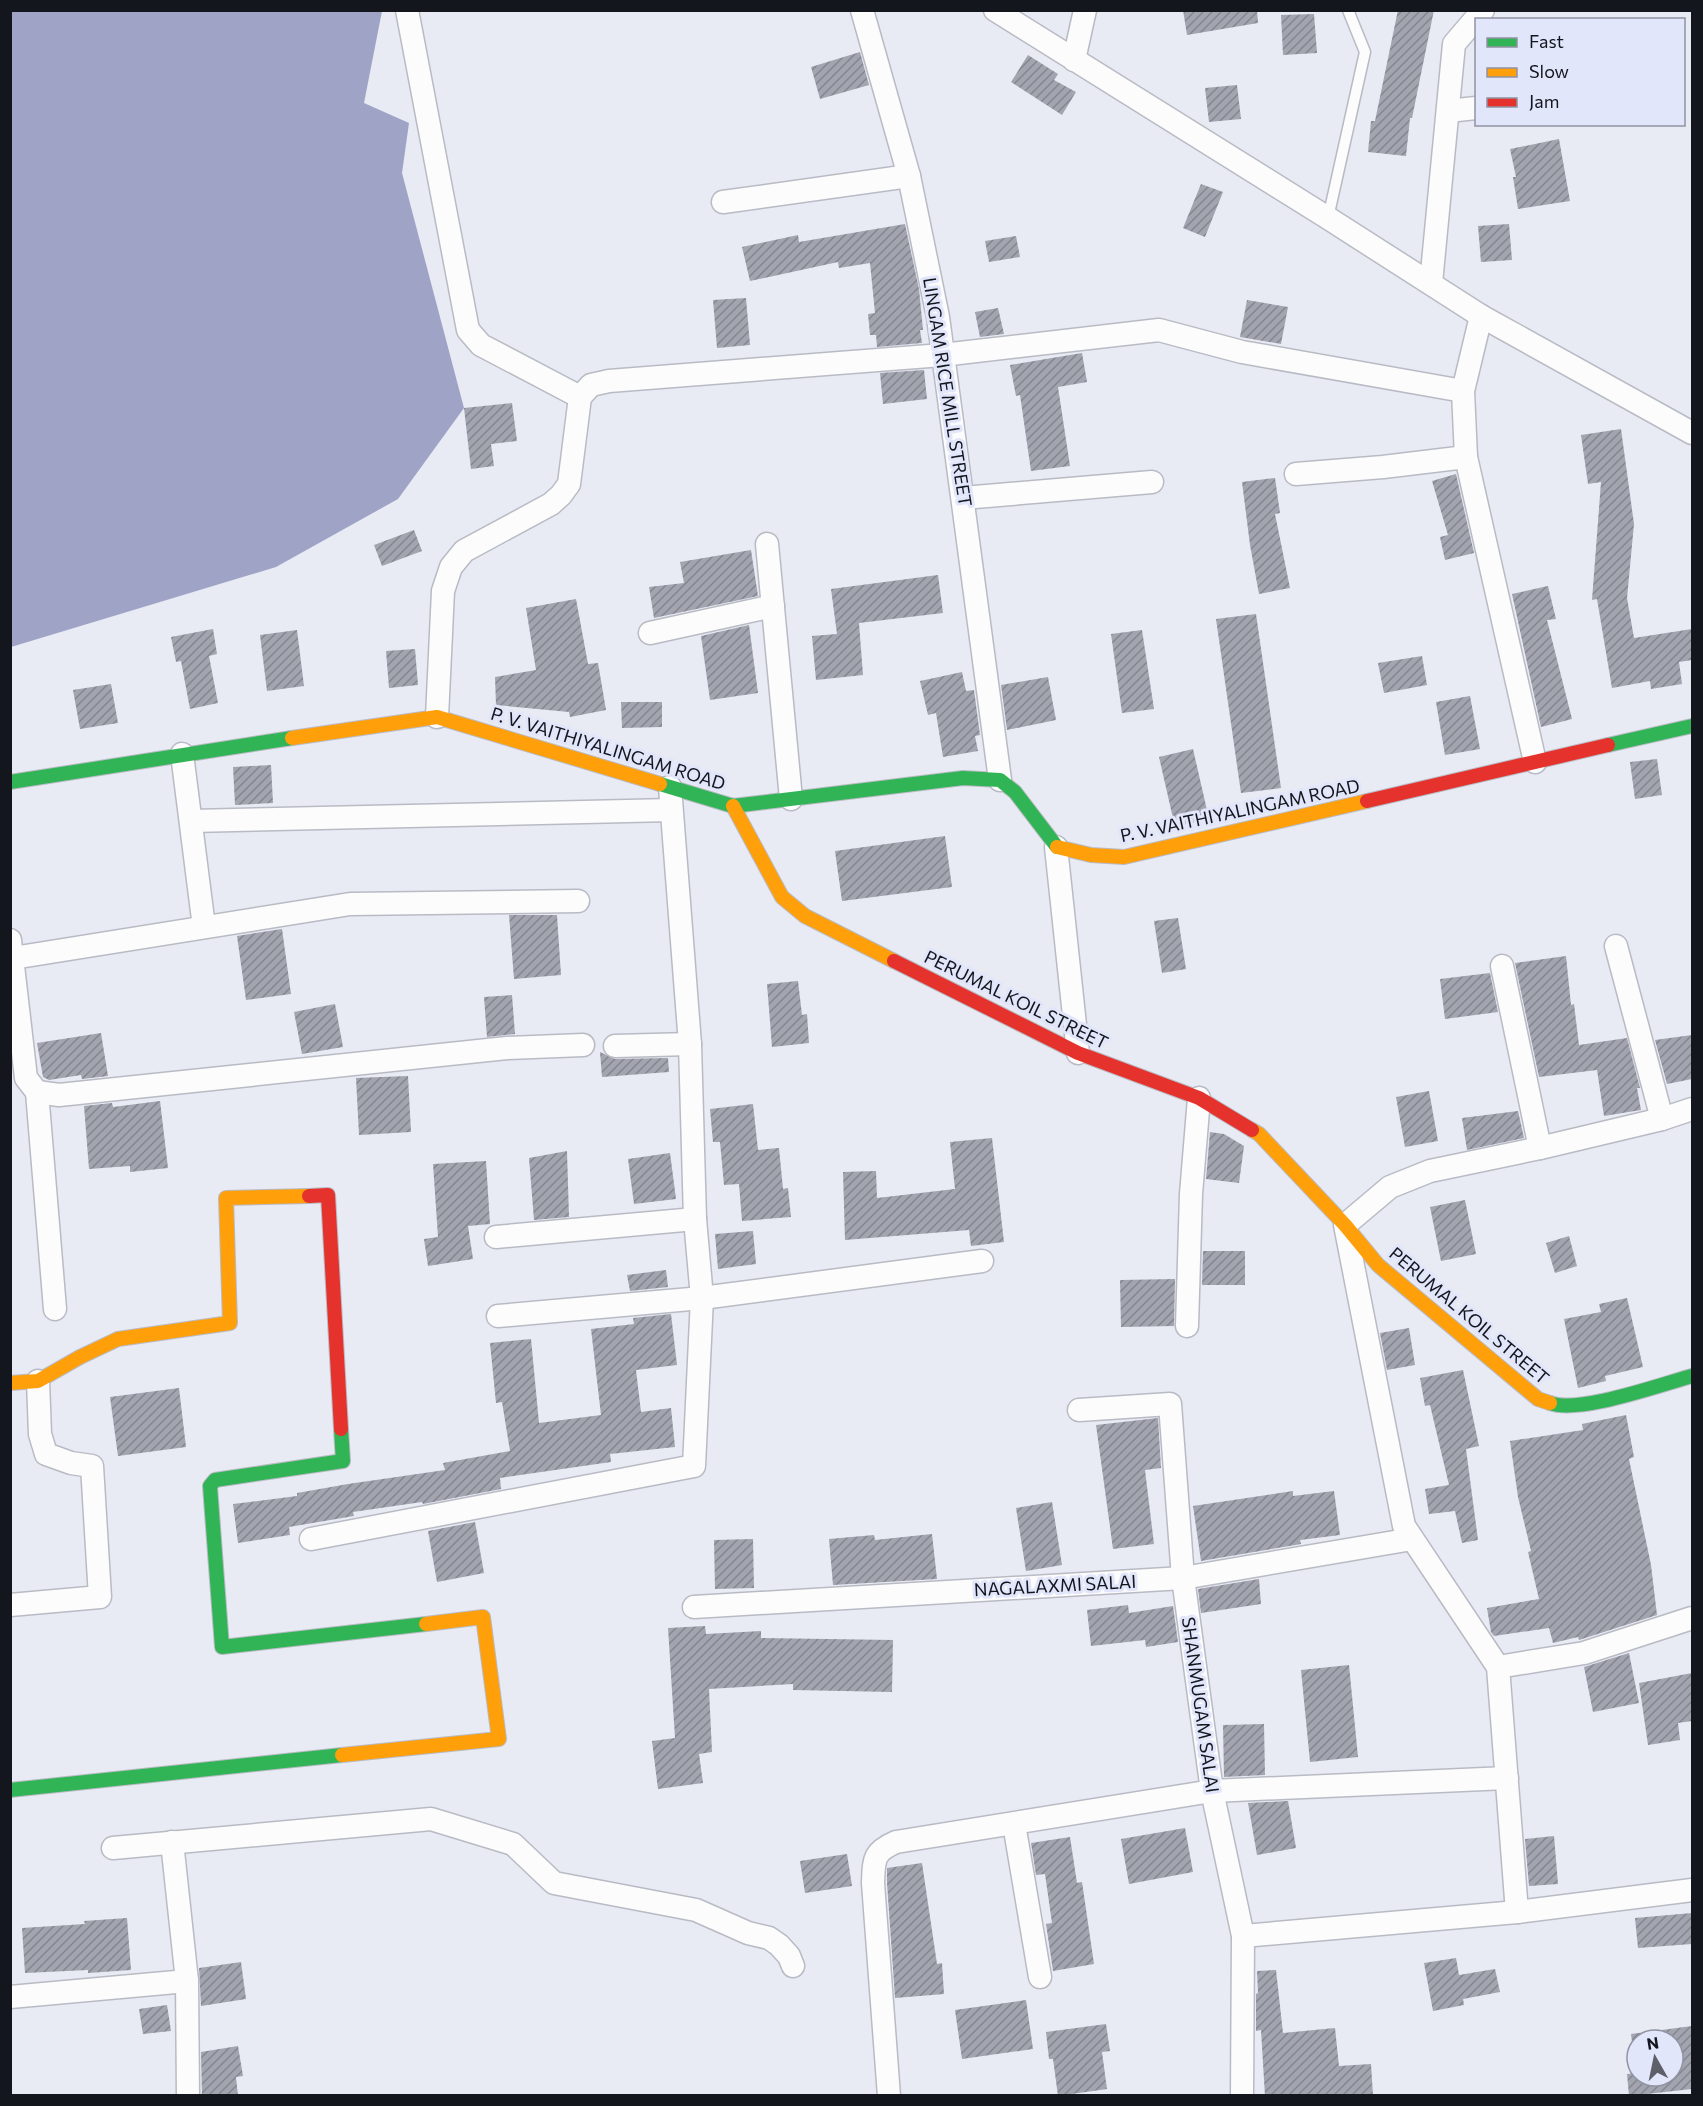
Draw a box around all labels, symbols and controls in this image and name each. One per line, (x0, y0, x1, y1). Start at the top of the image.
legend (1475, 18, 1685, 126)
text: Fast (1529, 30, 1564, 52)
text: Slow (1529, 60, 1569, 82)
text: Jam (1529, 90, 1559, 112)
street label: LINGAM RICE MILL STREET (919, 276, 977, 508)
street label: P. V. VAITHIYALINGAM ROAD (488, 702, 728, 794)
street label: P. V. VAITHIYALINGAM ROAD (1118, 774, 1361, 846)
street label: PERUMAL KOIL STREET (921, 945, 1112, 1053)
street label: PERUMAL KOIL STREET (1385, 1242, 1554, 1389)
street label: NAGALAXMI SALAI (973, 1570, 1137, 1600)
street label: SHANMUGAM SALAI (1178, 1616, 1224, 1794)
north arrow (1625, 2028, 1685, 2088)
text: N (1645, 2032, 1660, 2053)

